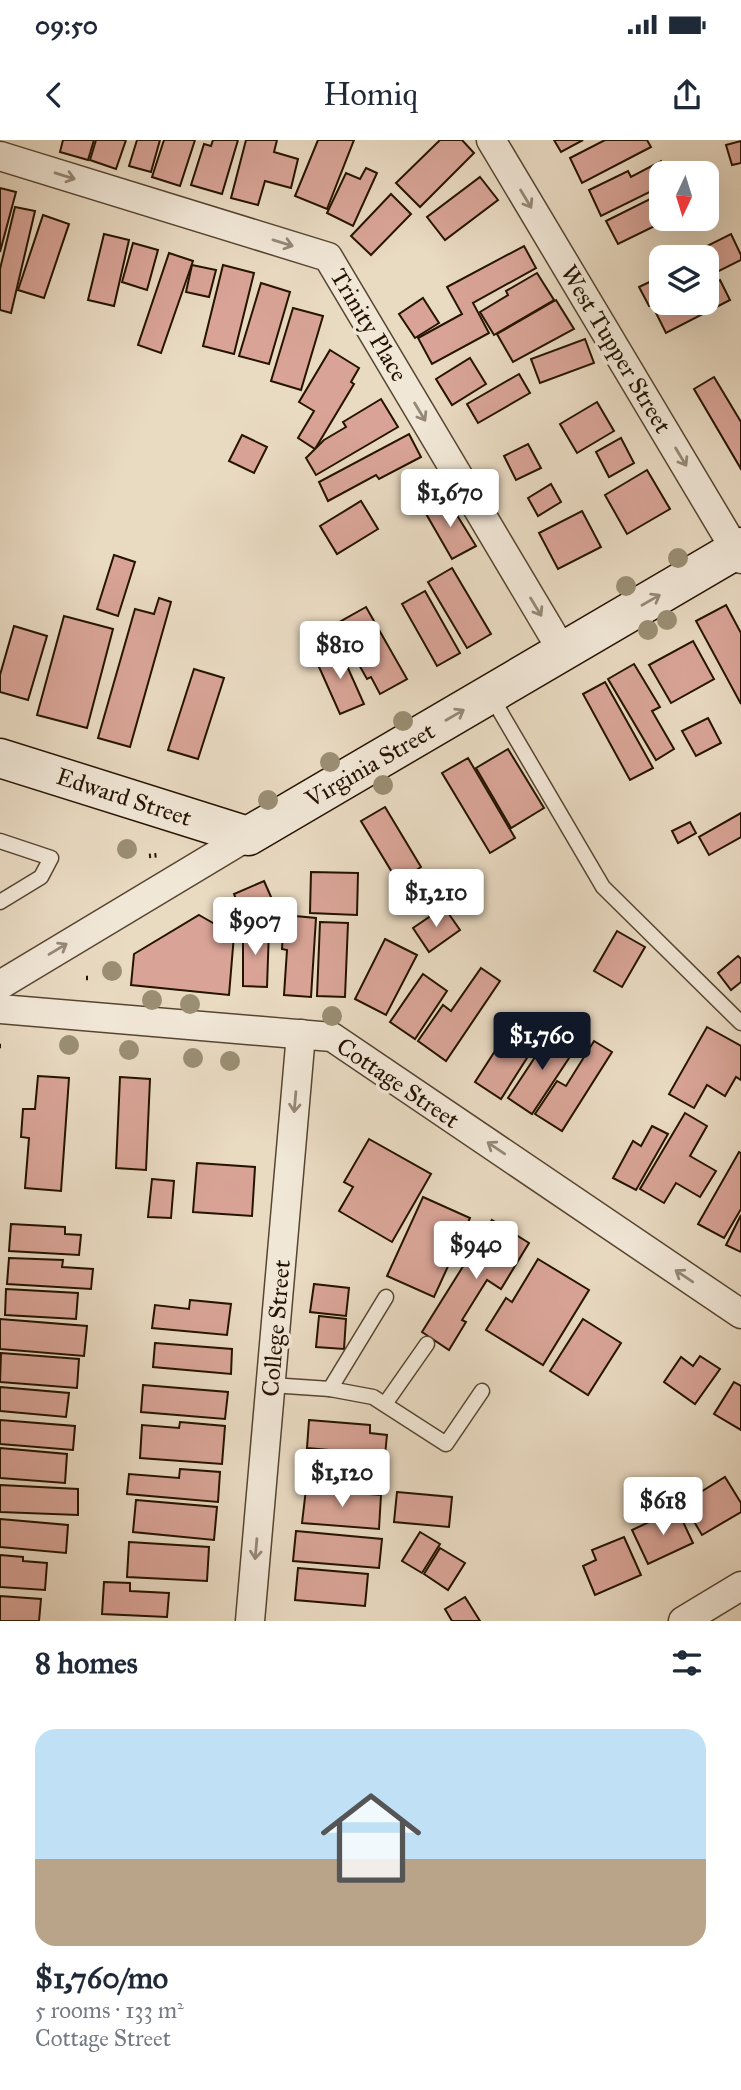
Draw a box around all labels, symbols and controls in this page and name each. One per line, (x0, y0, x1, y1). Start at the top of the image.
text: 09:50 (35, 9, 98, 41)
text: Homiq (323, 75, 418, 114)
icon: back (35, 76, 73, 114)
icon: share (668, 76, 706, 114)
north arrow (649, 161, 719, 231)
map controls (649, 161, 719, 315)
one-way arrow (54, 171, 76, 184)
one-way arrow (519, 188, 533, 208)
one-way arrow (271, 238, 293, 251)
button: layers (649, 245, 719, 315)
street label: West Tupper Street (554, 259, 678, 439)
street label: Trinity Place (324, 263, 414, 387)
one-way arrow (413, 401, 427, 421)
one-way arrow (674, 446, 688, 466)
pin: $1,670 (393, 470, 507, 529)
text: $1,670 (417, 478, 483, 506)
one-way arrow (641, 592, 661, 606)
one-way arrow (530, 597, 544, 617)
pin: $810 (299, 622, 381, 681)
text: $810 (316, 630, 364, 658)
one-way arrow (445, 708, 465, 722)
street label: Virginia Street (299, 716, 441, 815)
street label: Edward Street (52, 761, 196, 833)
pin: $1,210 (379, 870, 493, 929)
text: $1,210 (405, 878, 467, 906)
pin: $907 (214, 898, 296, 957)
text: $907 (229, 906, 281, 934)
one-way arrow (48, 942, 68, 956)
pin: $1,760 (485, 1012, 599, 1072)
text: $1,760 (510, 1021, 574, 1049)
street label: Cottage Street (331, 1031, 466, 1135)
one-way arrow (288, 1091, 301, 1113)
one-way arrow (487, 1141, 506, 1155)
pin: $940 (435, 1222, 517, 1281)
text: $940 (450, 1230, 502, 1258)
street label: College Street (255, 1258, 297, 1398)
one-way arrow (675, 1269, 695, 1283)
pin: $1,120 (285, 1450, 399, 1509)
text: $1,120 (311, 1458, 373, 1486)
pin: $618 (622, 1478, 704, 1537)
text: $618 (640, 1486, 686, 1514)
one-way arrow (249, 1537, 262, 1560)
icon: filters (668, 1644, 706, 1682)
text: 8 homes (35, 1645, 138, 1681)
icon: home (308, 1775, 434, 1901)
text: $1,760/mo (35, 1960, 168, 1996)
text: 5 rooms · 133 m² (35, 1996, 184, 2024)
text: Cottage Street (35, 2024, 171, 2052)

